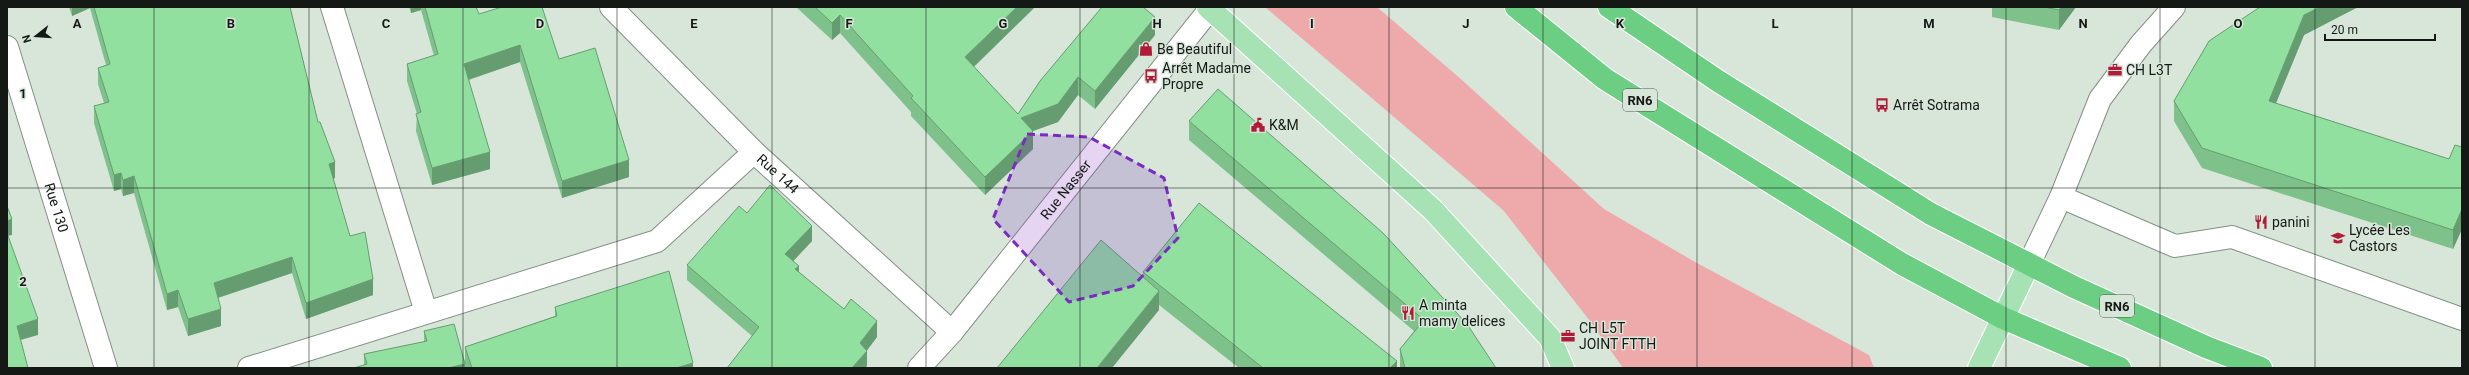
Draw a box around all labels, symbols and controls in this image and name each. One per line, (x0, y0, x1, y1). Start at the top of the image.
north arrow (16, 16, 56, 56)
text: A (73, 16, 82, 31)
text: B (227, 16, 235, 31)
text: C (382, 16, 391, 31)
text: D (536, 16, 544, 31)
text: E (690, 16, 698, 31)
text: F (845, 16, 853, 31)
text: G (999, 16, 1008, 31)
text: H (1152, 16, 1162, 31)
text: I (1310, 16, 1314, 31)
text: J (1462, 16, 1470, 31)
text: K (1616, 16, 1625, 31)
text: L (1771, 16, 1779, 31)
text: M (1923, 16, 1935, 31)
text: N (2078, 16, 2088, 31)
text: O (2234, 16, 2243, 31)
scale bar (2325, 16, 2435, 42)
text: 20 m (2331, 23, 2358, 37)
text: N (19, 33, 34, 44)
shop icon: Be Beautiful (1138, 41, 1154, 57)
place label: Be Beautiful (1157, 41, 1232, 57)
place label: Arrêt Madame Propre (1162, 60, 1251, 92)
office icon: CH L3T (2107, 62, 2123, 78)
place label: CH L3T (2126, 62, 2173, 78)
bus stop icon: Arrêt Madame Propre (1143, 68, 1159, 84)
text: 1 (19, 86, 27, 101)
road number: RN6 (1623, 89, 1657, 111)
bus stop icon: Arrêt Sotrama (1874, 97, 1890, 113)
place label: Arrêt Sotrama (1893, 97, 1980, 113)
public building icon: K&M (1250, 117, 1266, 133)
place label: K&M (1269, 117, 1299, 133)
street label: Rue 144 (754, 151, 802, 197)
street label: Rue Nasser (1037, 157, 1094, 223)
street label: Rue 130 (41, 181, 72, 234)
restaurant icon: panini (2253, 214, 2269, 230)
place label: panini (2272, 214, 2310, 230)
place label: Lycée Les Castors (2349, 222, 2410, 254)
school or university icon: Lycée Les Castors (2330, 230, 2346, 246)
text: 2 (19, 274, 27, 289)
road number: RN6 (2100, 295, 2134, 317)
place label: A minta mamy delices (1419, 297, 1505, 329)
restaurant icon: A minta mamy delices (1400, 305, 1416, 321)
place label: CH L5T JOINT FTTH (1579, 320, 1656, 352)
office icon: CH L5T JOINT FTTH (1560, 328, 1576, 344)

